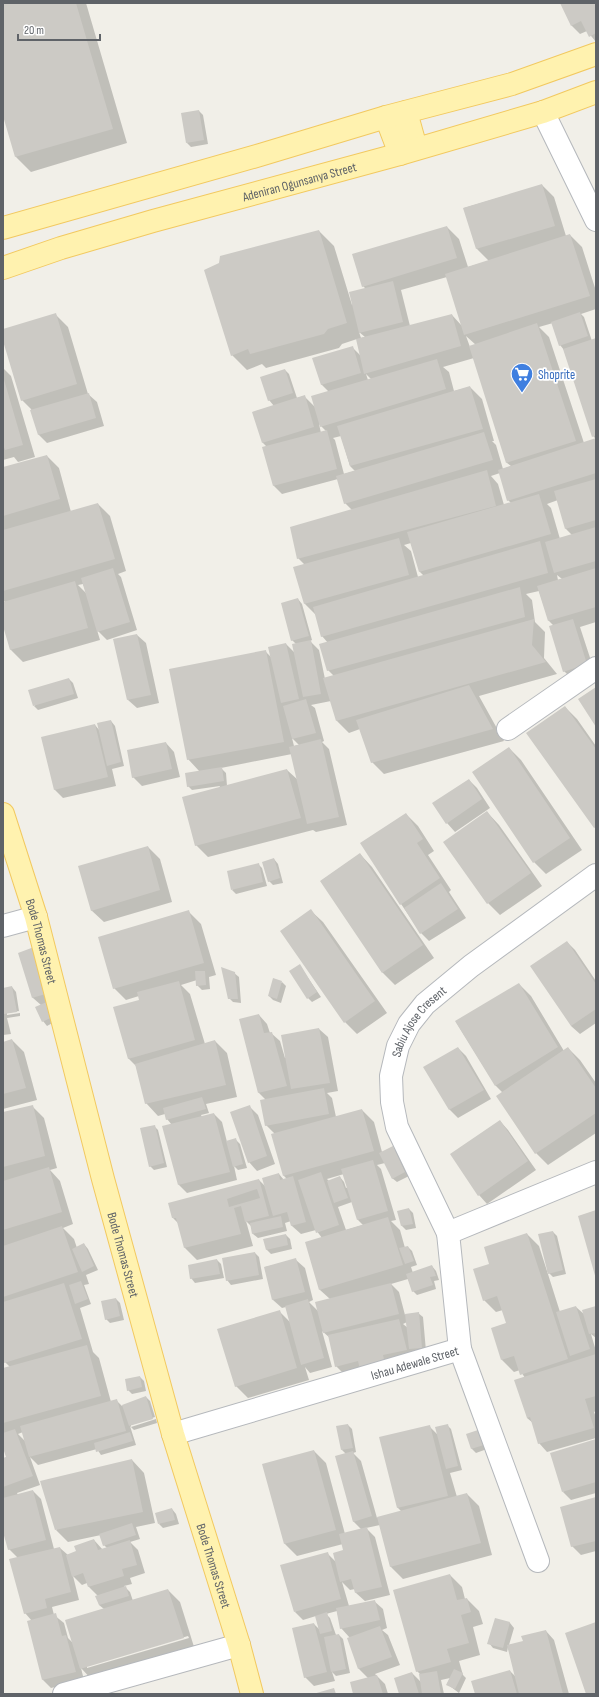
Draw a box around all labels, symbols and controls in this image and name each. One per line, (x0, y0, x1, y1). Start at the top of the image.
scale bar (18, 16, 100, 42)
text: 20 m (24, 23, 44, 38)
street label: Adeniran Ogunsanya Street (240, 159, 359, 206)
supermarket icon: Shoprite (509, 361, 535, 394)
place label: Shoprite (538, 367, 575, 383)
street label: Bode Thomas Street (22, 897, 60, 986)
street label: Sabiu Ajose Cresent (389, 983, 450, 1059)
street label: Bode Thomas Street (103, 1210, 142, 1299)
street label: Ishau Adewale Street (369, 1343, 461, 1384)
street label: Bode Thomas Street (193, 1522, 234, 1610)

